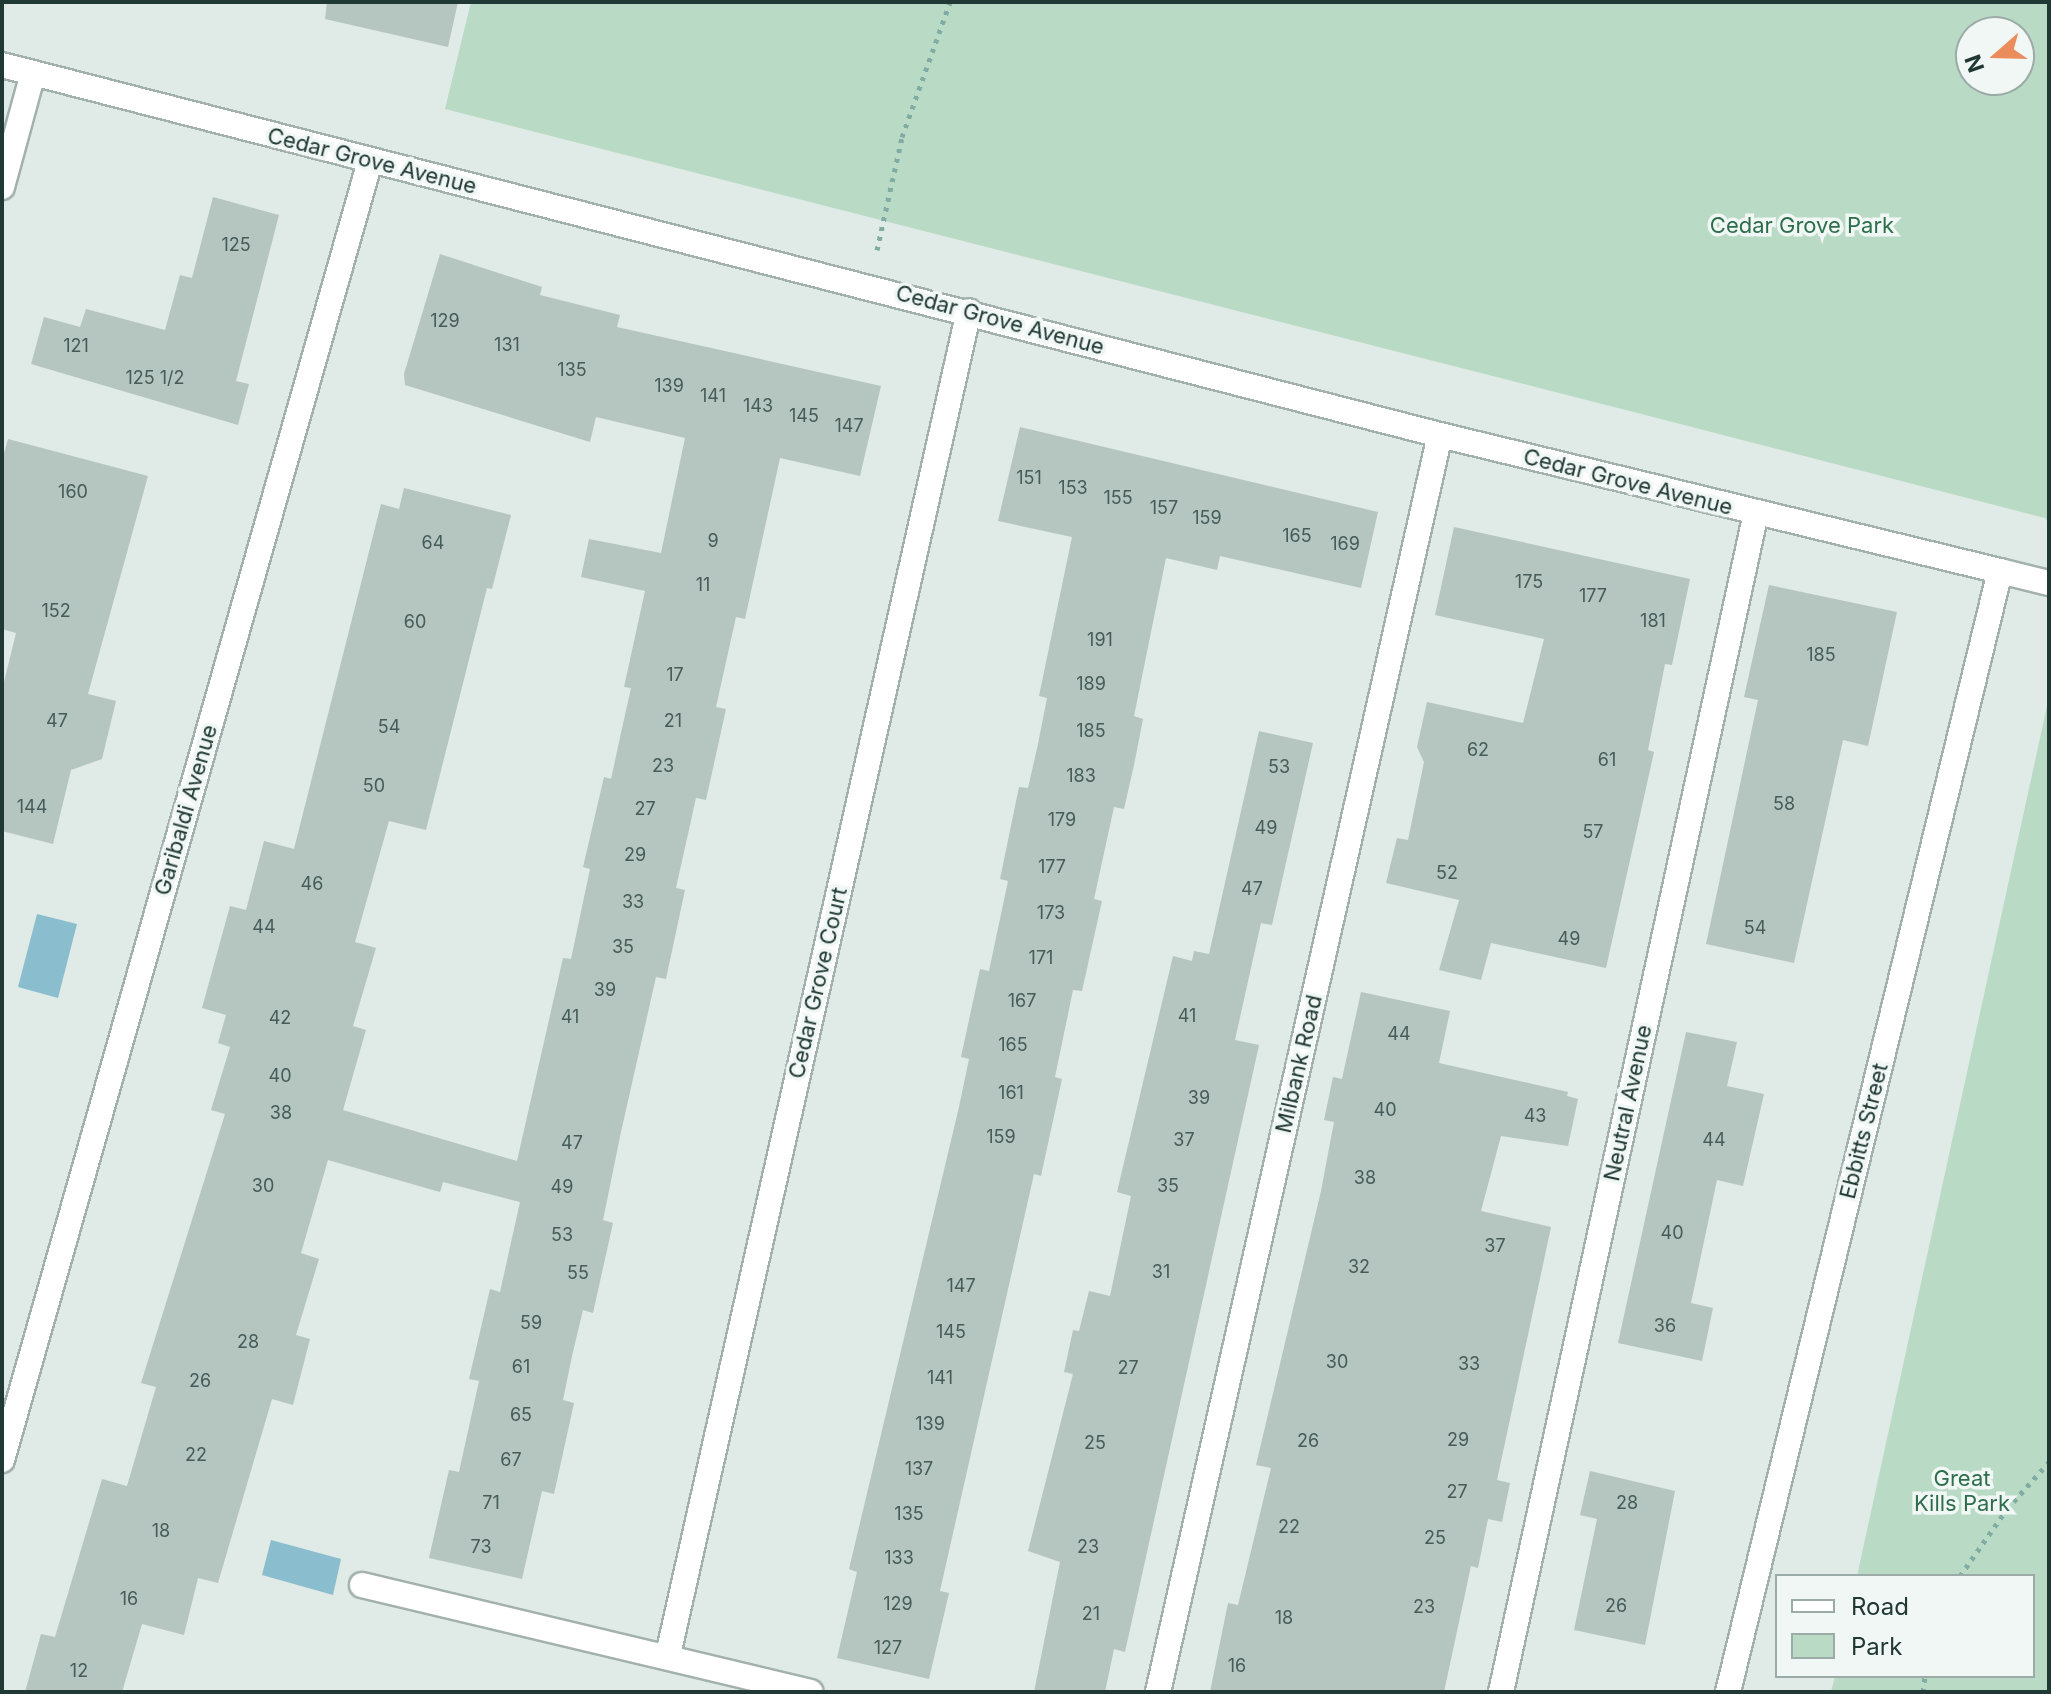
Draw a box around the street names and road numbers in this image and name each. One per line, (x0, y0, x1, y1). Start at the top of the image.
street label: Cedar Grove Avenue (265, 122, 479, 200)
street label: Cedar Grove Avenue (893, 279, 1107, 361)
street label: Cedar Grove Avenue (1521, 443, 1735, 521)
street label: Garibaldi Avenue (149, 722, 223, 898)
street label: Cedar Grove Court (783, 885, 853, 1081)
street label: Milbank Road (1270, 992, 1328, 1136)
street label: Neutral Avenue (1599, 1022, 1657, 1184)
street label: Ebbitts Street (1834, 1060, 1894, 1202)

